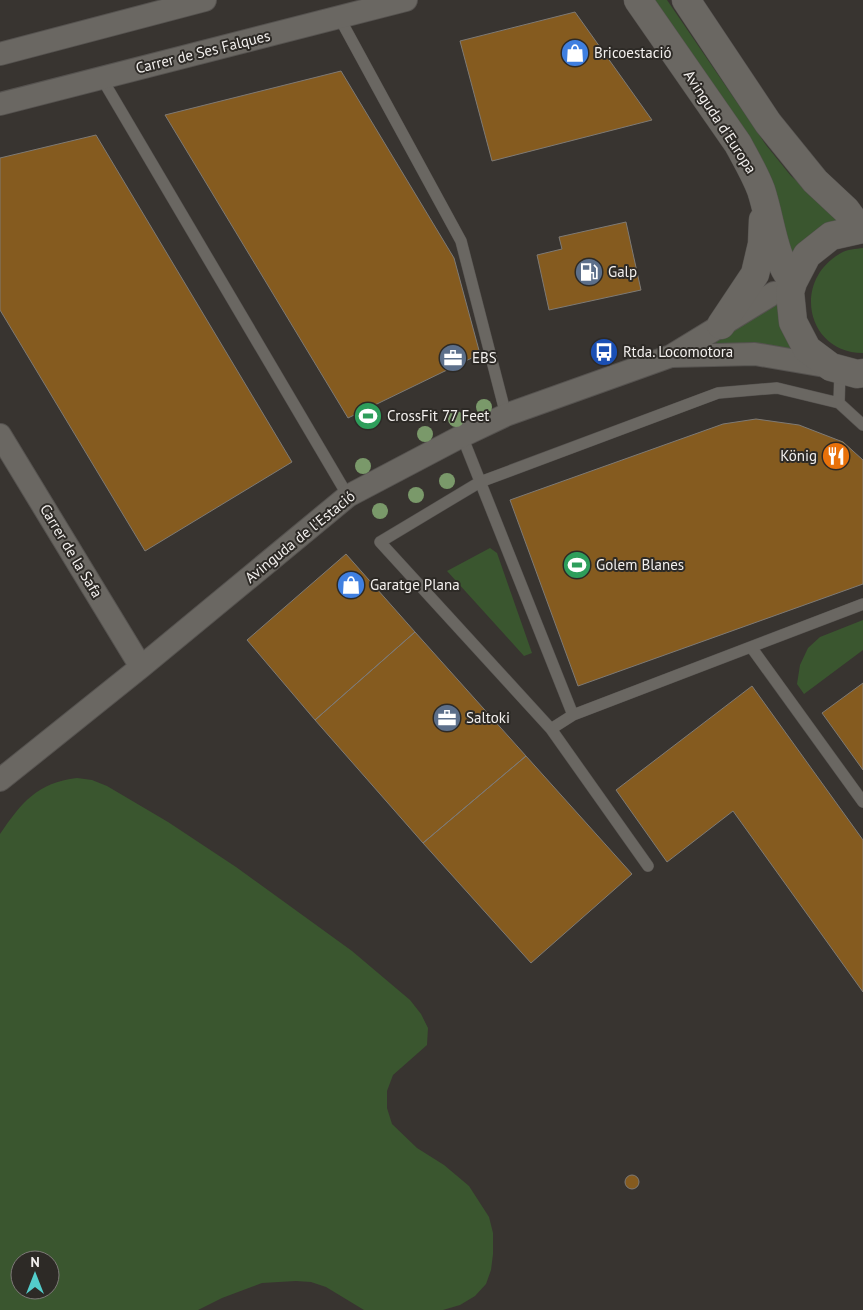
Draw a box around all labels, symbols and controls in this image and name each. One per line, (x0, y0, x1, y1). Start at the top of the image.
street label: Carrer de Ses Falques (134, 26, 272, 77)
shop icon: Bricoestació (560, 38, 590, 68)
place label: Bricoestació (594, 43, 672, 62)
street label: Avinguda d'Europa (680, 66, 761, 177)
fuel station icon: Galp (574, 257, 604, 287)
place label: Galp (608, 262, 637, 281)
bus stop icon: Rtda. Locomotora (589, 337, 619, 367)
place label: Rtda. Locomotora (623, 342, 733, 361)
office icon: EBS (438, 343, 468, 373)
place label: EBS (472, 348, 497, 367)
sports icon: CrossFit 77 Feet (353, 401, 383, 431)
place label: CrossFit 77 Feet (387, 406, 489, 425)
restaurant icon: König (821, 441, 851, 471)
place label: König (780, 446, 817, 465)
street label: Avinguda de l'Estació (241, 486, 359, 587)
street label: Carrer de la Safa (36, 500, 107, 601)
sports icon: Golem Blanes (562, 550, 592, 580)
place label: Golem Blanes (596, 555, 684, 574)
shop icon: Garatge Plana (336, 570, 366, 600)
place label: Garatge Plana (370, 575, 460, 594)
office icon: Saltoki (432, 703, 462, 733)
place label: Saltoki (466, 708, 510, 727)
north arrow (10, 1250, 60, 1300)
text: N (30, 1253, 40, 1271)

